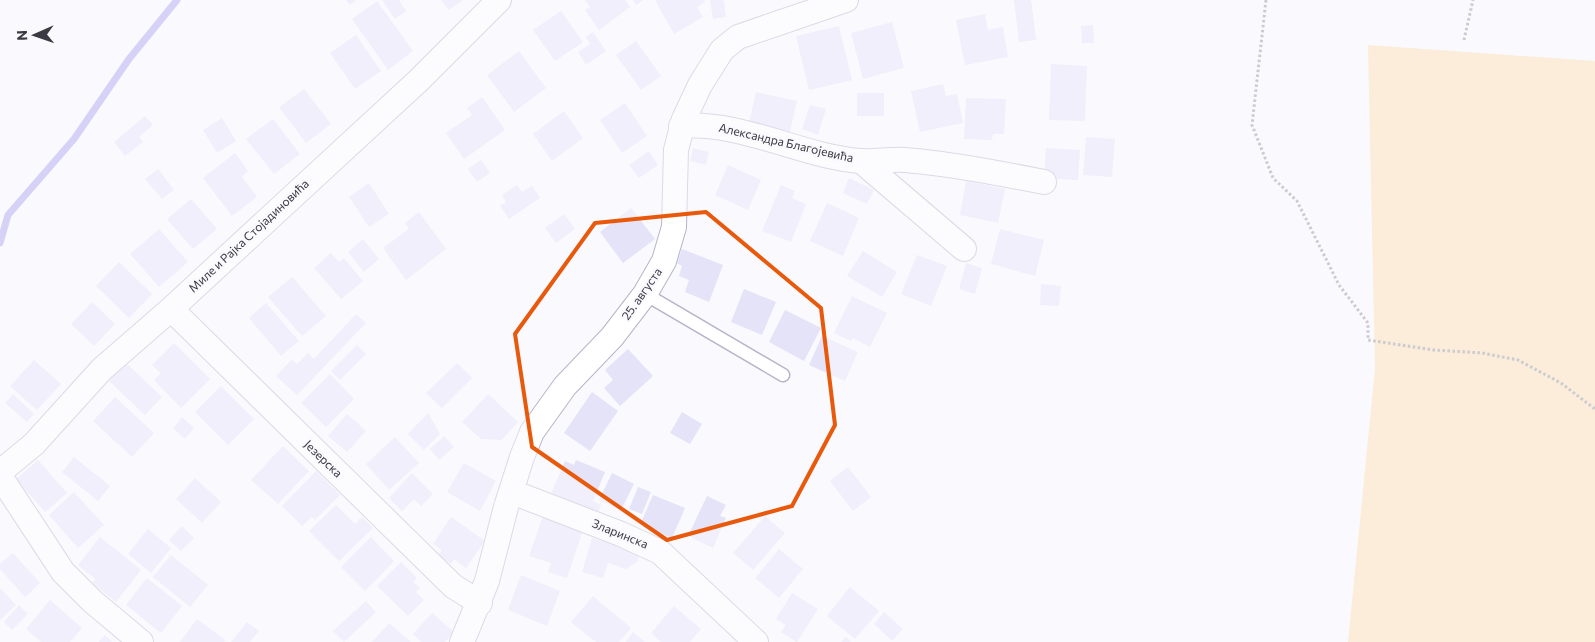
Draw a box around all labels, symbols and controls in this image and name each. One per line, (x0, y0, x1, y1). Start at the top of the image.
north arrow (10, 10, 60, 60)
text: N (13, 30, 30, 41)
street label: Александра Благојевића (717, 120, 855, 164)
street label: Миле и Рајка Стојадиновића (185, 176, 311, 295)
street label: 25. августа (618, 265, 664, 322)
street label: Језерска (301, 437, 346, 481)
street label: Зларинска (590, 515, 651, 551)

